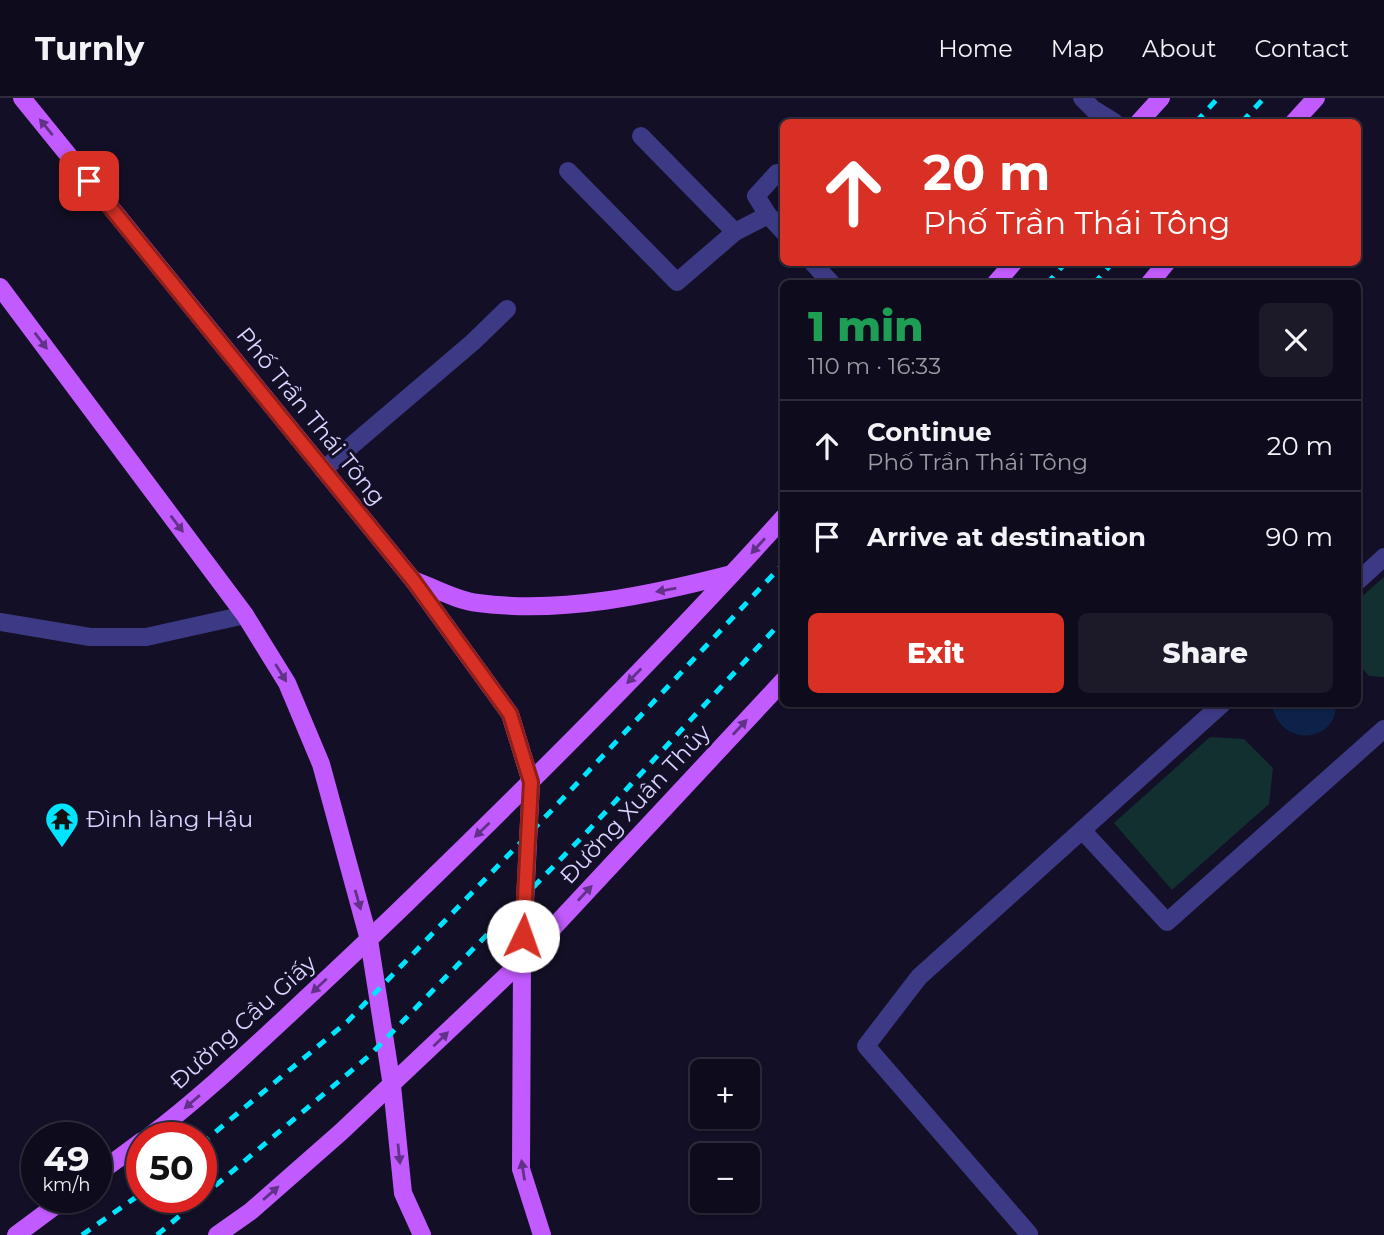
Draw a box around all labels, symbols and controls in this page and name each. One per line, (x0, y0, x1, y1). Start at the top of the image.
text: Turnly (35, 28, 144, 68)
text: Home (938, 34, 1013, 63)
text: Map (1051, 34, 1104, 63)
text: About (1142, 34, 1216, 63)
text: Contact (1254, 34, 1349, 63)
one-way arrow (38, 119, 53, 137)
text: 20 m (923, 143, 1050, 202)
icon: ahead (808, 147, 899, 238)
pin (59, 151, 119, 211)
icon: arrive (70, 162, 108, 200)
text: Phố Trần Thái Tông (923, 203, 1231, 242)
text: 1 min (808, 300, 924, 352)
button: close (1259, 303, 1333, 377)
street label: Phố Trần Thái Tông (231, 321, 391, 511)
one-way arrow (33, 332, 48, 350)
text: 110 m · 16:33 (808, 352, 941, 380)
text: Continue (867, 416, 992, 448)
icon: ahead (808, 427, 846, 465)
text: 20 m (1267, 430, 1333, 462)
text: Phố Trần Thái Tông (867, 448, 1088, 476)
one-way arrow (169, 515, 183, 533)
icon: arrive (808, 518, 846, 556)
text: Arrive at destination (867, 521, 1146, 553)
text: 90 m (1266, 521, 1333, 553)
one-way arrow (750, 537, 766, 555)
one-way arrow (655, 585, 677, 596)
button: Exit (808, 613, 1064, 693)
button: Share (1078, 613, 1333, 693)
one-way arrow (274, 663, 287, 683)
one-way arrow (626, 667, 642, 684)
street label: Đường Xuân Thủy (554, 718, 716, 889)
one-way arrow (732, 719, 748, 736)
temple icon: Đình làng Hậu (43, 800, 81, 849)
place label: Đình làng Hậu (86, 805, 253, 833)
one-way arrow (474, 821, 491, 837)
one-way arrow (577, 885, 593, 902)
one-way arrow (353, 890, 364, 912)
position arrow (486, 899, 560, 973)
street label: Đường Cầu Giấy (164, 949, 322, 1095)
one-way arrow (311, 978, 328, 994)
one-way arrow (432, 1031, 449, 1047)
map controls (690, 1059, 760, 1213)
button: + (690, 1059, 760, 1129)
one-way arrow (184, 1093, 201, 1109)
speed limit sign: 50 (126, 1122, 217, 1213)
text: 49 (43, 1137, 90, 1180)
one-way arrow (393, 1143, 404, 1165)
button: − (690, 1143, 760, 1213)
one-way arrow (517, 1159, 528, 1181)
text: km/h (42, 1174, 91, 1196)
one-way arrow (262, 1185, 280, 1201)

